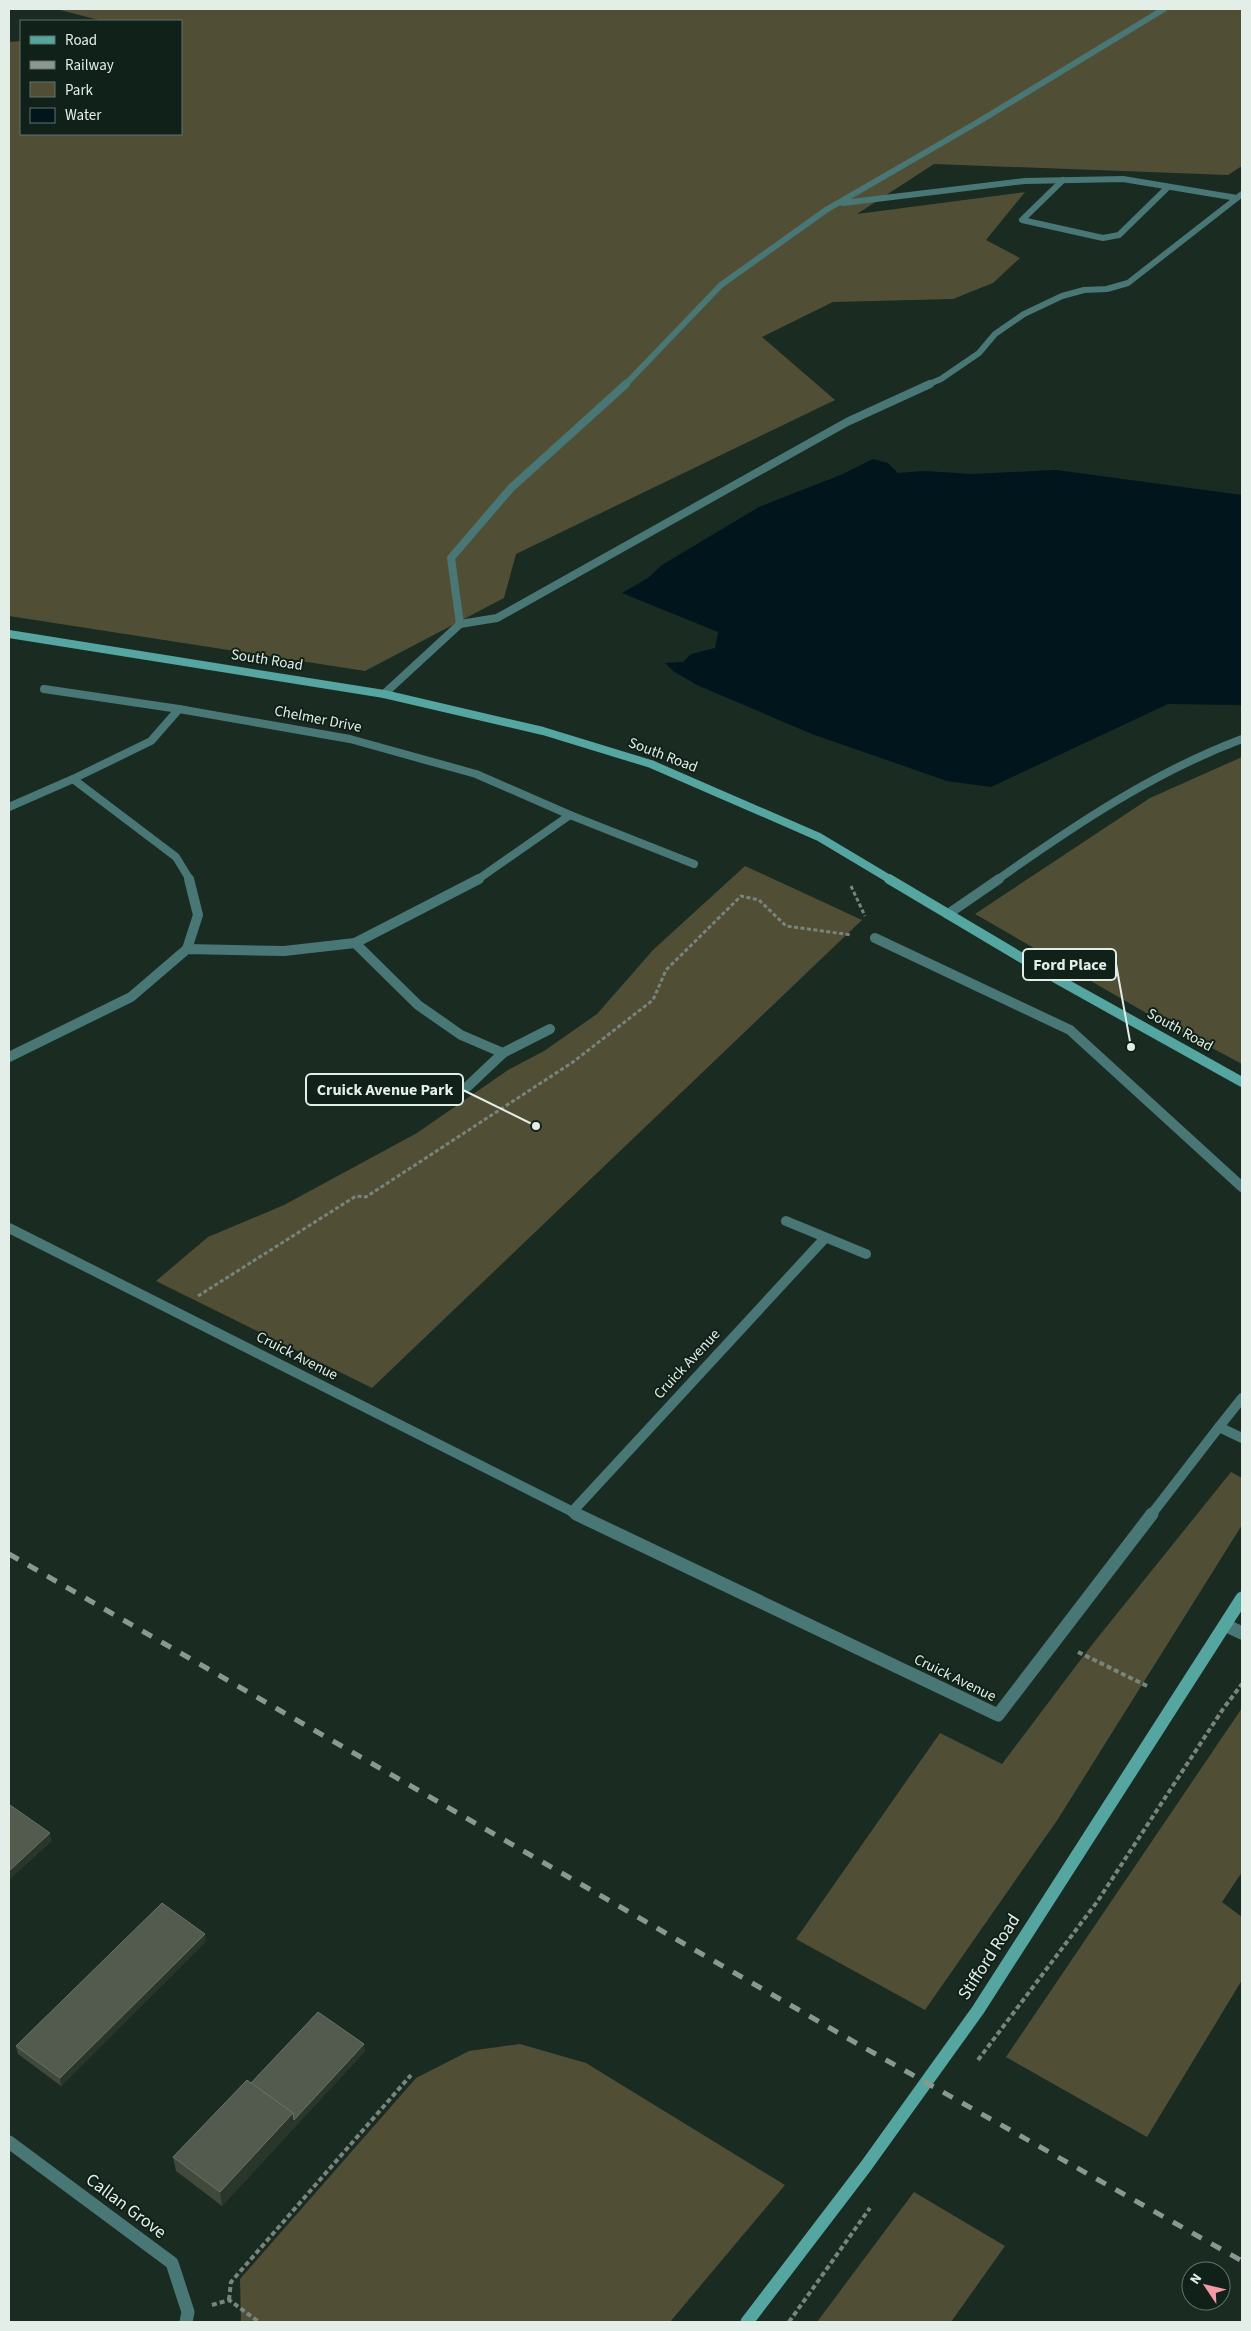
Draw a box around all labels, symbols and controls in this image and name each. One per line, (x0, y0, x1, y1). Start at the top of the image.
legend (20, 20, 182, 135)
text: Road (65, 30, 97, 51)
text: Railway (65, 55, 114, 76)
text: Park (65, 80, 94, 101)
text: Water (65, 105, 102, 126)
street label: South Road (229, 644, 305, 676)
street label: Chelmer Drive (273, 700, 363, 738)
street label: South Road (625, 732, 701, 778)
callout: Ford Place (1023, 949, 1116, 980)
text: Ford Place (1033, 954, 1107, 976)
street label: South Road (1143, 1003, 1217, 1057)
callout: Cruick Avenue Park (306, 1074, 463, 1105)
text: Cruick Avenue Park (317, 1079, 453, 1101)
street label: Cruick Avenue (649, 1324, 725, 1404)
street label: Cruick Avenue (253, 1326, 341, 1386)
street label: Cruick Avenue (910, 1649, 1000, 1707)
street label: Stifford Road (952, 1909, 1026, 2005)
street label: Callan Grove (80, 2167, 172, 2245)
north arrow (1181, 2261, 1231, 2311)
text: N (1185, 2270, 1207, 2289)

